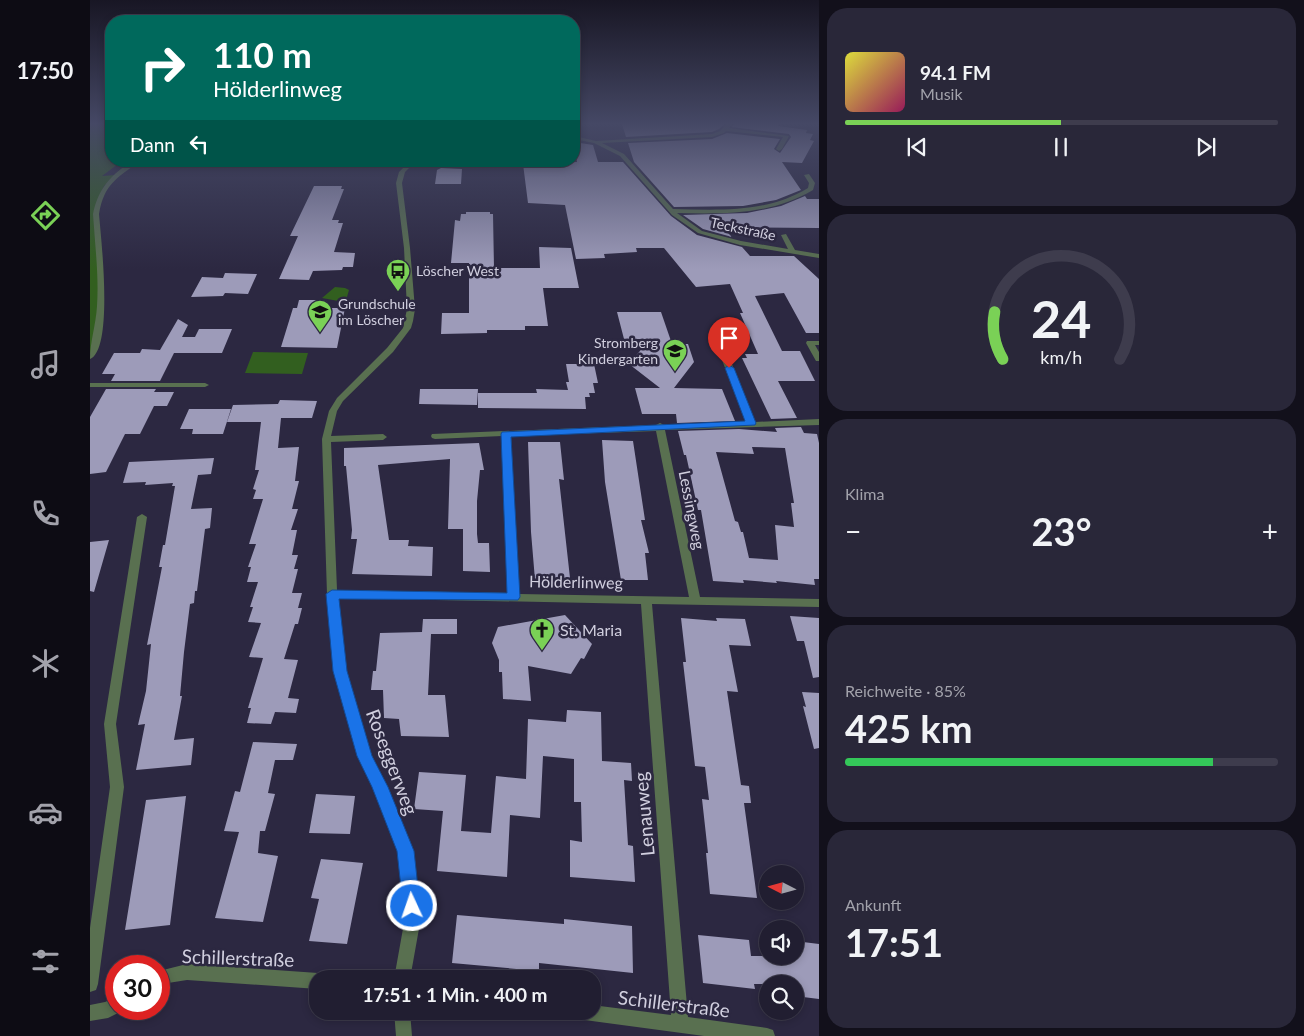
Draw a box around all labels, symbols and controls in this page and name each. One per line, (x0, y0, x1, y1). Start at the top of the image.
text: 110 m (213, 33, 312, 75)
icon: right (130, 35, 195, 100)
text: 17:50 (17, 57, 73, 84)
text: 94.1 FM (920, 61, 991, 84)
text: Hölderlinweg (213, 75, 342, 102)
text: Musik (920, 84, 963, 103)
icon: left (185, 130, 213, 158)
text: Dann (130, 133, 175, 156)
icon: previous (903, 133, 931, 161)
icon: pause (1047, 133, 1075, 161)
icon: next (1192, 133, 1220, 161)
icon: directions (28, 198, 63, 233)
street label: Teckstraße (709, 213, 777, 244)
bus stop icon: Löscher West (385, 258, 411, 292)
place label: Löscher West (416, 262, 499, 279)
text: 24 (1031, 287, 1092, 349)
place label: Grundschule im Löscher (338, 295, 416, 328)
school or university icon: Grundschule im Löscher (307, 299, 333, 333)
pin (708, 317, 750, 368)
icon: arrive (715, 324, 743, 352)
place label: Stromberg Kindergarten (578, 334, 658, 367)
school or university icon: Stromberg Kindergarten (662, 338, 688, 372)
text: km/h (1041, 346, 1082, 368)
icon: music (28, 347, 63, 382)
street label: Lessingweg (676, 469, 709, 551)
text: Klima (845, 484, 884, 503)
icon: phone (28, 496, 63, 531)
text: 23° (1032, 508, 1091, 554)
text: − (845, 514, 861, 548)
text: + (1262, 514, 1278, 548)
street label: Hölderlinweg (529, 571, 623, 592)
church icon: St. Maria (529, 617, 555, 651)
place label: St. Maria (560, 620, 622, 639)
icon: climate (28, 646, 63, 681)
text: Reichweite · 85% (845, 681, 966, 700)
text: 425 km (845, 705, 973, 751)
street label: Roseggerweg (362, 706, 423, 818)
street label: Lenauweg (628, 771, 659, 857)
icon: car (28, 795, 63, 830)
north arrow (759, 865, 804, 910)
map controls (759, 865, 804, 1020)
position arrow (385, 879, 437, 931)
text: Ankunft (845, 895, 902, 914)
text: 17:51 (845, 919, 943, 965)
button: sound (759, 920, 804, 965)
icon: filters (28, 944, 63, 979)
street label: Schillerstraße (181, 944, 295, 971)
speed limit sign: 30 (105, 955, 170, 1020)
button: search (759, 975, 804, 1020)
text: 17:51 · 1 Min. · 400 m (363, 983, 547, 1006)
street label: Schillerstraße (617, 985, 731, 1022)

